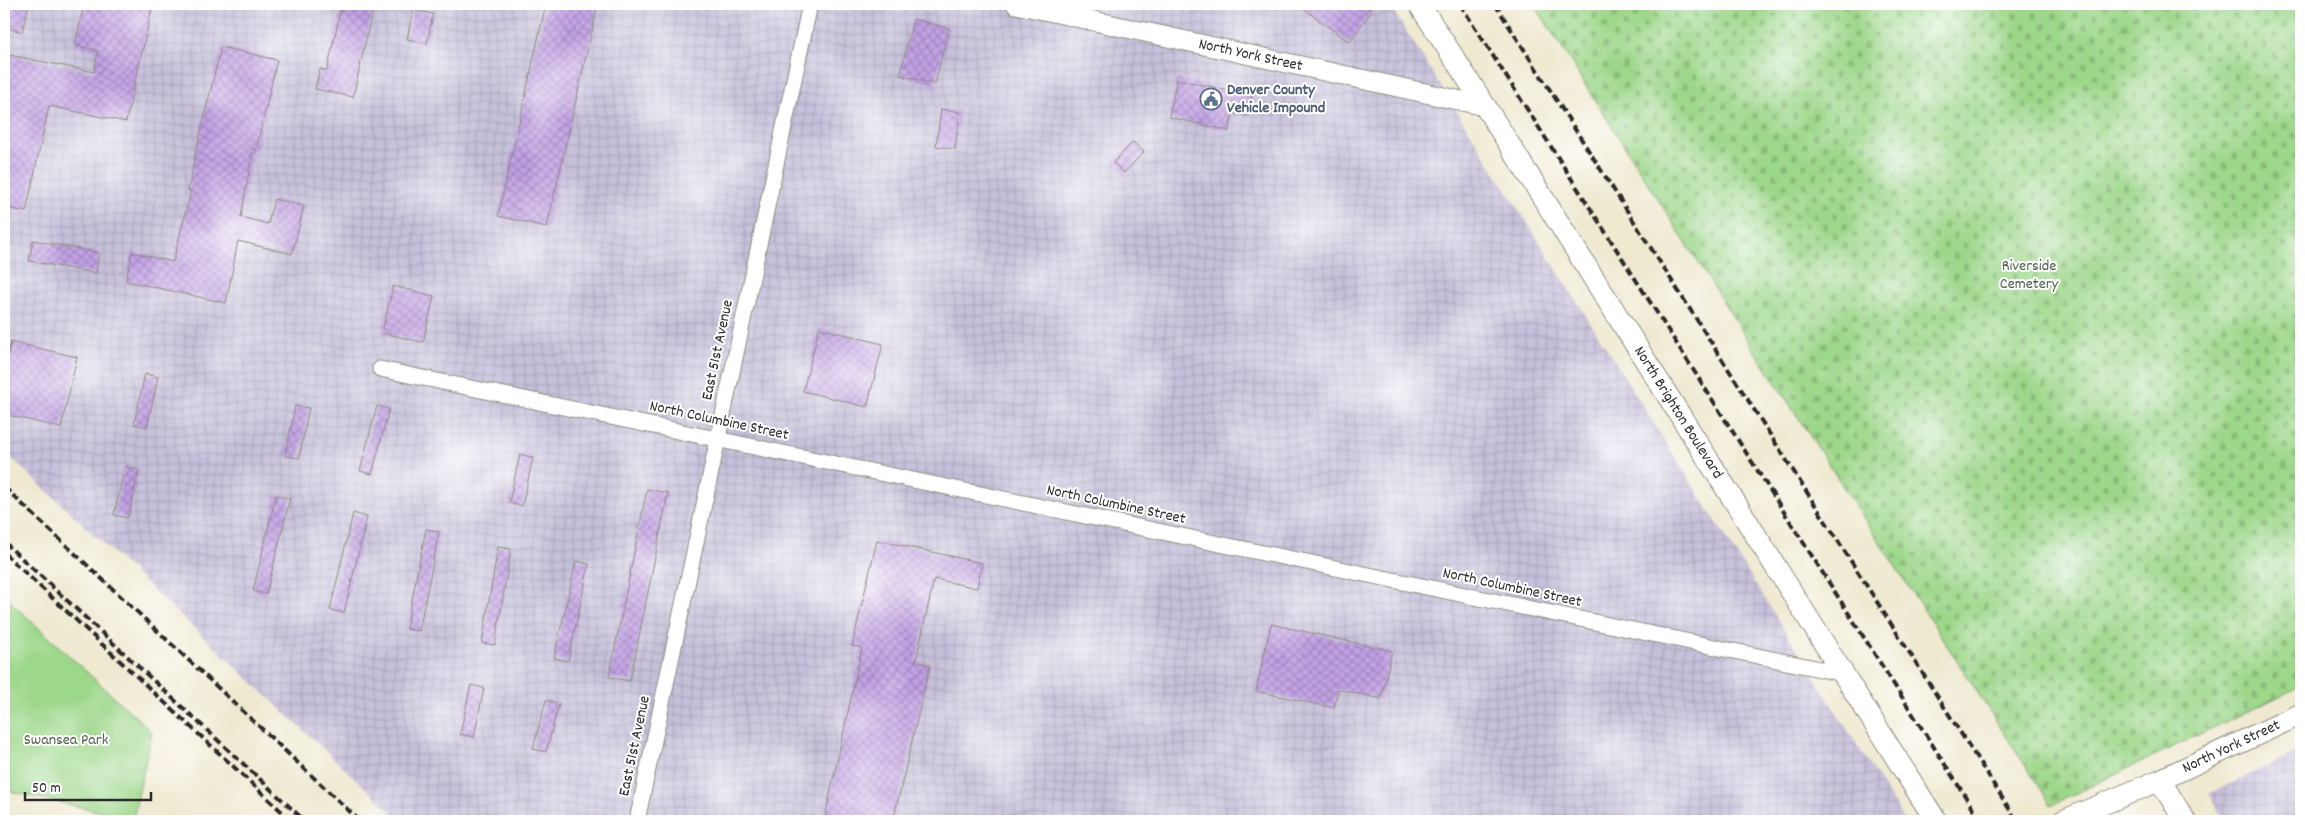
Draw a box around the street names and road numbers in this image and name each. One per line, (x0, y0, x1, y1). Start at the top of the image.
street label: North York Street (1196, 33, 1305, 78)
street label: East 51st Avenue (696, 298, 740, 402)
street label: North Brighton Boulevard (1628, 342, 1729, 483)
street label: North Columbine Street (647, 395, 791, 447)
street label: North Columbine Street (1044, 479, 1188, 531)
street label: North Columbine Street (1440, 562, 1584, 614)
street label: East 51st Avenue (613, 694, 657, 798)
street label: North York Street (2178, 714, 2284, 780)

